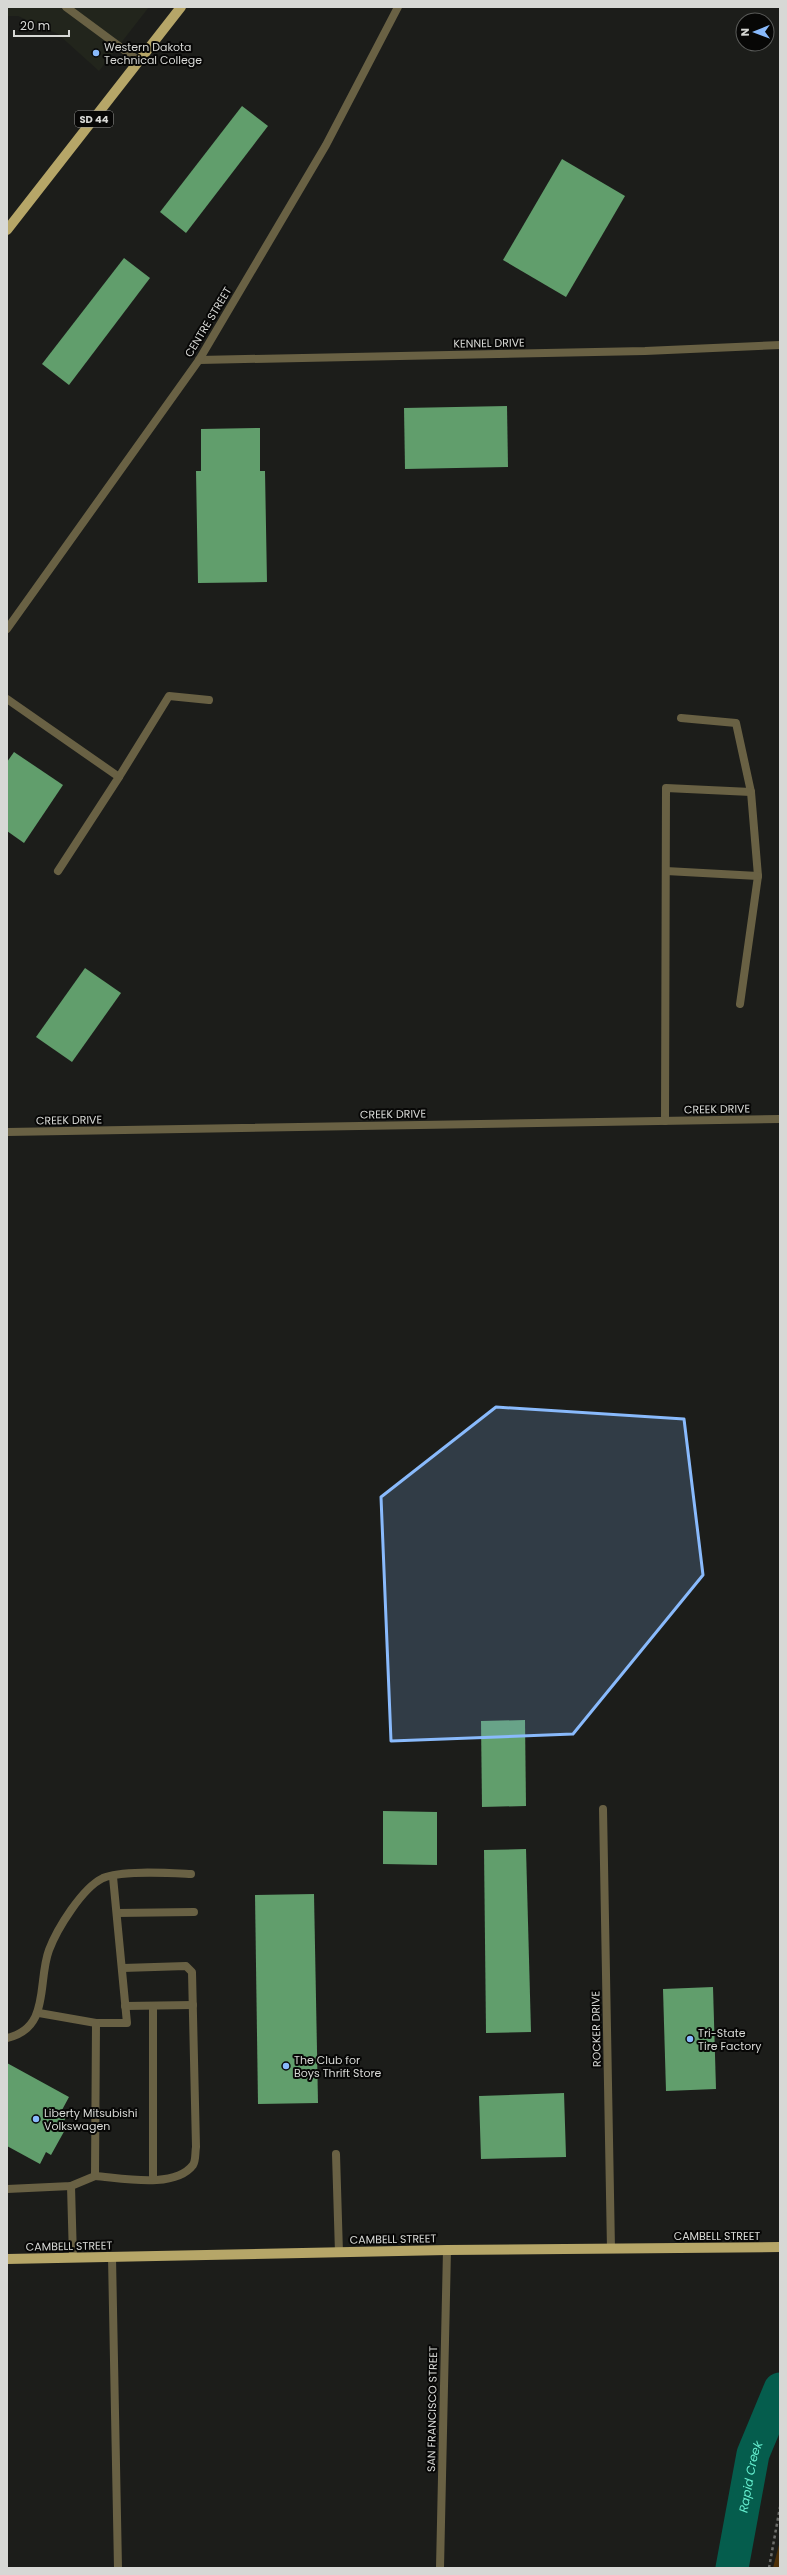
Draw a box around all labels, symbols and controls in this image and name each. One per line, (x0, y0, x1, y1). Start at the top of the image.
scale bar (14, 12, 69, 38)
north arrow (735, 12, 775, 52)
text: 20 m (20, 17, 50, 34)
text: N (737, 28, 753, 36)
place label: Western Dakota Technical College (104, 39, 202, 68)
marker: Western Dakota Technical College (91, 48, 101, 58)
road number: SD 44 (75, 111, 113, 127)
street label: CENTRE STREET (181, 284, 235, 360)
street label: KENNEL DRIVE (453, 334, 525, 352)
street label: CREEK DRIVE (684, 1100, 750, 1118)
street label: CREEK DRIVE (360, 1105, 426, 1123)
street label: CREEK DRIVE (36, 1111, 102, 1129)
street label: ROCKER DRIVE (587, 1991, 605, 2067)
place label: Tri-State Tire Factory (698, 2025, 762, 2054)
marker: Tri-State Tire Factory (685, 2034, 695, 2044)
place label: The Club for Boys Thrift Store (294, 2052, 382, 2081)
marker: The Club for Boys Thrift Store (281, 2061, 291, 2071)
place label: Liberty Mitsubishi Volkswagen (44, 2105, 138, 2134)
marker: Liberty Mitsubishi Volkswagen (31, 2114, 41, 2124)
street label: CAMBELL STREET (674, 2228, 760, 2244)
street label: CAMBELL STREET (350, 2230, 436, 2248)
street label: CAMBELL STREET (26, 2237, 112, 2255)
street label: SAN FRANCISCO STREET (423, 2346, 441, 2472)
water label: Rapid Creek (734, 2437, 766, 2514)

